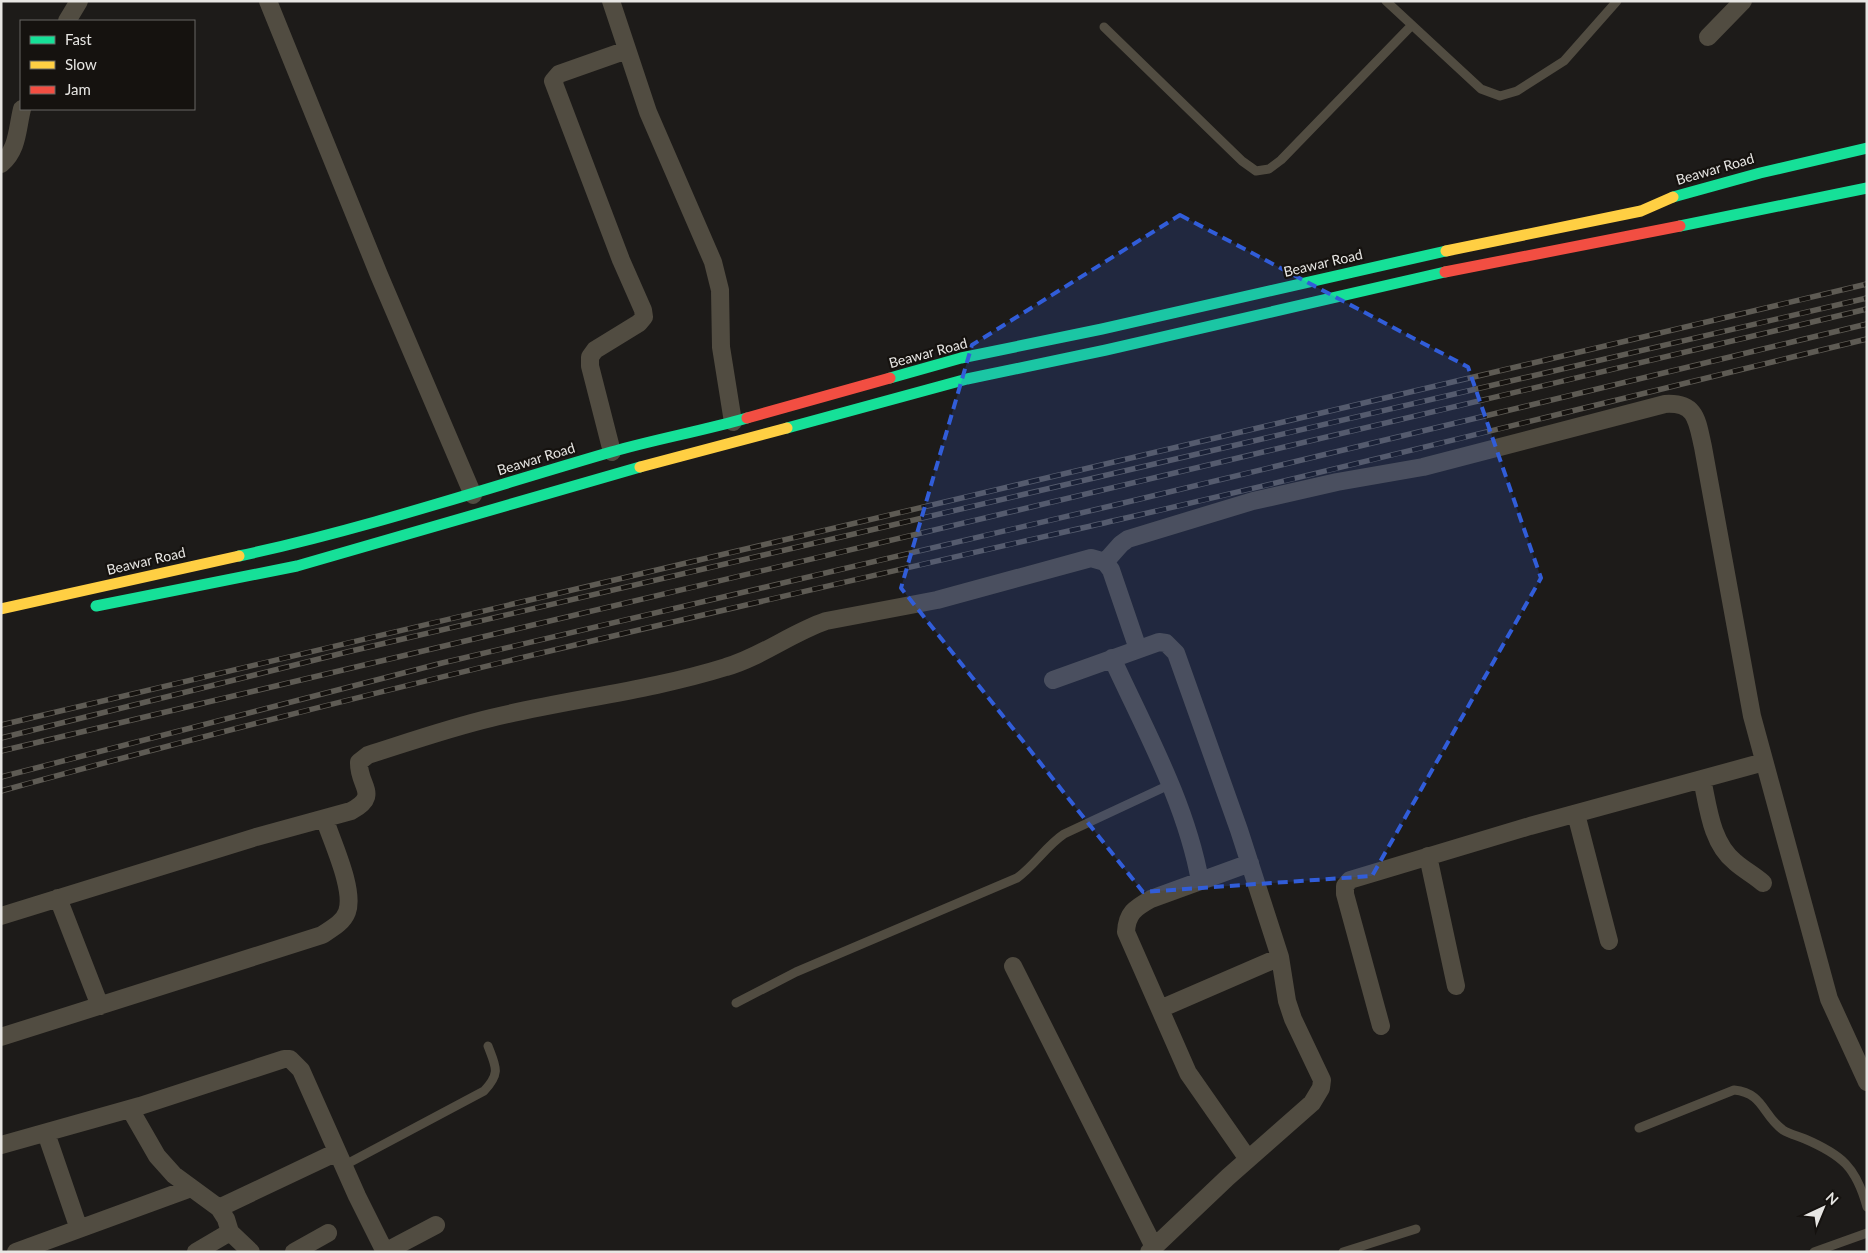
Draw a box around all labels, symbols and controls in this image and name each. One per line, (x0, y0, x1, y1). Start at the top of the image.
legend (20, 20, 195, 110)
text: Fast (65, 30, 92, 48)
text: Slow (65, 55, 97, 73)
text: Jam (65, 80, 91, 98)
street label: Beawar Road (1674, 149, 1756, 188)
street label: Beawar Road (1282, 245, 1364, 280)
street label: Beawar Road (887, 334, 969, 371)
street label: Beawar Road (495, 439, 577, 478)
street label: Beawar Road (105, 543, 187, 578)
north arrow (1798, 1183, 1848, 1233)
text: N (1823, 1188, 1842, 1208)

